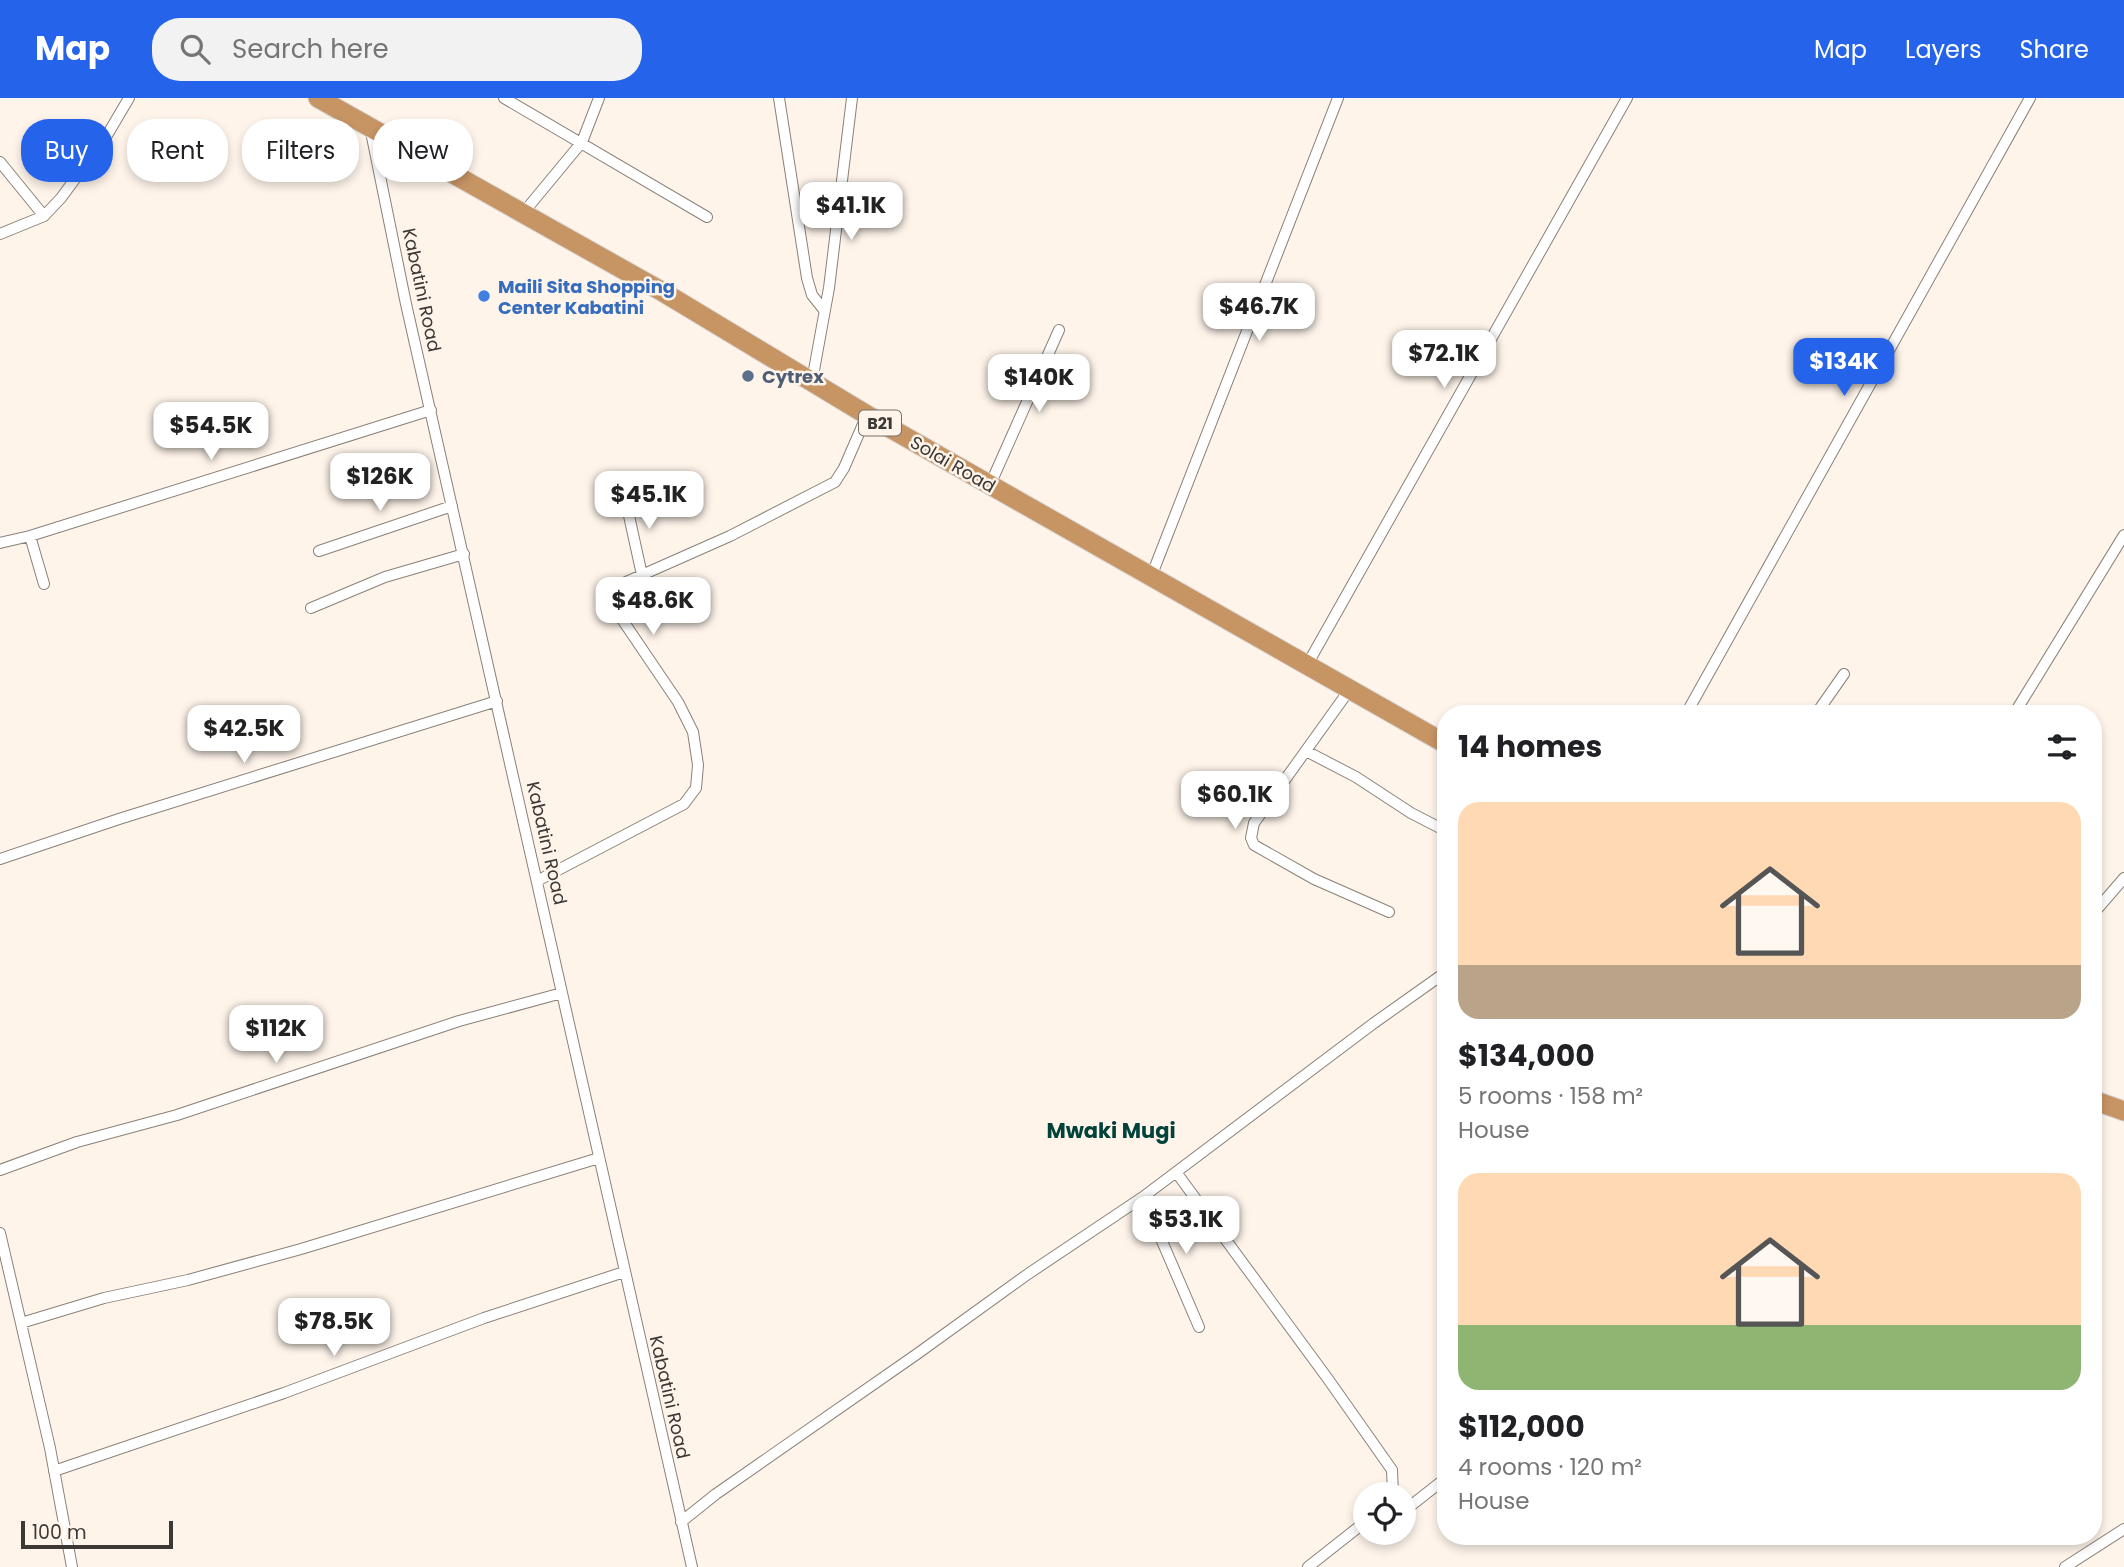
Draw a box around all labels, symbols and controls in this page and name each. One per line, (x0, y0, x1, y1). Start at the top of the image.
search box (152, 18, 642, 81)
text: Map (35, 25, 110, 72)
icon: search (176, 30, 214, 68)
text: Search here (232, 31, 389, 67)
text: Map (1814, 33, 1867, 66)
text: Layers (1905, 33, 1981, 66)
text: Share (2019, 33, 2089, 66)
chip: Buy (21, 119, 113, 182)
chip: Rent (127, 119, 228, 182)
chip: Filters (242, 119, 359, 182)
chip: New (373, 119, 473, 182)
pin: $41.1K (794, 183, 908, 242)
text: $41.1K (816, 189, 886, 221)
street label: Kabatini Road (397, 226, 447, 354)
place label: Maili Sita Shopping Center Kabatini (498, 274, 675, 320)
pin: $46.7K (1202, 284, 1316, 343)
marker: Maili Sita Shopping Center Kabatini (476, 288, 492, 304)
text: $46.7K (1219, 290, 1299, 322)
pin: $72.1K (1387, 330, 1501, 390)
text: $72.1K (1408, 337, 1480, 369)
pin: $134K (1795, 338, 1893, 398)
text: $134K (1809, 345, 1879, 377)
pin: $140K (990, 354, 1088, 414)
text: $140K (1004, 361, 1074, 393)
place label: Cytrex (762, 364, 824, 389)
marker: Cytrex (740, 368, 756, 384)
pin: $54.5K (154, 402, 268, 462)
text: $54.5K (169, 409, 253, 441)
road number: B21 (859, 410, 901, 436)
street label: Solai Road (906, 429, 1000, 499)
pin: $126K (331, 454, 429, 513)
text: $126K (346, 460, 414, 492)
pin: $45.1K (592, 472, 706, 531)
text: $45.1K (611, 478, 687, 510)
pin: $48.6K (596, 578, 710, 637)
text: $48.6K (612, 584, 694, 616)
pin: $42.5K (187, 706, 301, 765)
text: $42.5K (203, 712, 285, 744)
text: 14 homes (1458, 725, 1602, 768)
icon: filters (2043, 728, 2081, 766)
pin: $60.1K (1178, 772, 1292, 831)
text: $60.1K (1197, 778, 1273, 810)
street label: Kabatini Road (521, 779, 573, 907)
icon: home (1707, 848, 1833, 974)
pin: $112K (227, 1006, 325, 1065)
text: $112K (245, 1012, 307, 1044)
text: $134,000 (1458, 1034, 1595, 1077)
text: 5 rooms · 158 m² (1458, 1080, 1643, 1112)
text: House (1458, 1114, 1530, 1146)
district label: Mwaki Mugi (1046, 1116, 1176, 1145)
pin: $53.1K (1129, 1196, 1243, 1256)
text: $53.1K (1148, 1203, 1224, 1235)
icon: home (1707, 1219, 1833, 1345)
pin: $78.5K (277, 1298, 391, 1358)
text: $78.5K (294, 1305, 374, 1337)
street label: Kabatini Road (644, 1333, 696, 1461)
text: $112,000 (1458, 1405, 1585, 1448)
text: 4 rooms · 120 m² (1458, 1451, 1642, 1483)
map controls (1353, 1482, 1416, 1545)
button: locate (1353, 1482, 1416, 1545)
text: House (1458, 1485, 1530, 1517)
scale bar (21, 1518, 173, 1550)
text: 100 m (32, 1519, 87, 1546)

